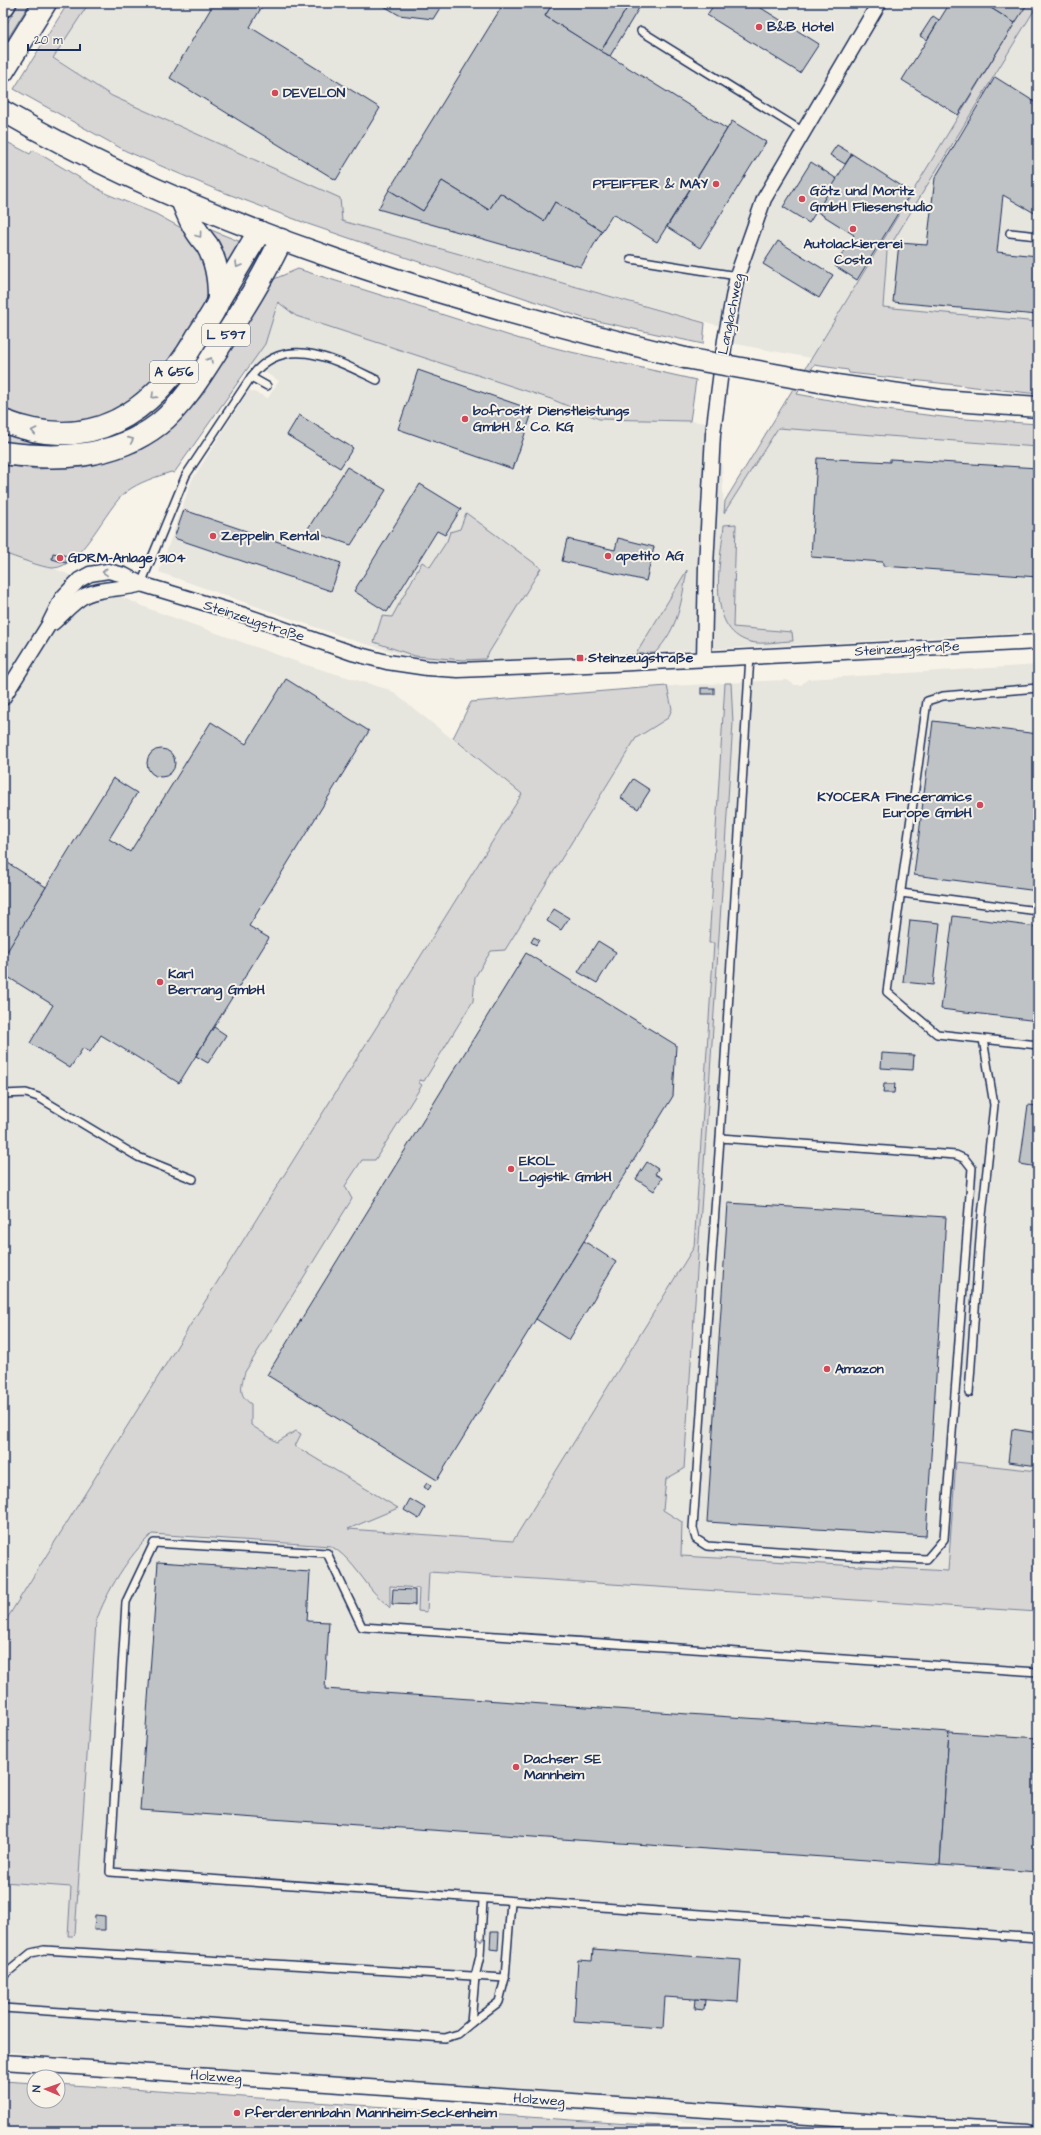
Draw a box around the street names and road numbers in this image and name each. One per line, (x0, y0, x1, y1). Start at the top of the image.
street label: Langlachweg (713, 272, 749, 356)
road number: L 597 (202, 324, 250, 346)
road number: A 656 (150, 361, 198, 383)
street label: Steinzeugstraße (201, 595, 308, 647)
street label: Steinzeugstraße (854, 636, 960, 662)
street label: Holzweg (190, 2065, 242, 2089)
street label: Holzweg (513, 2088, 565, 2112)

